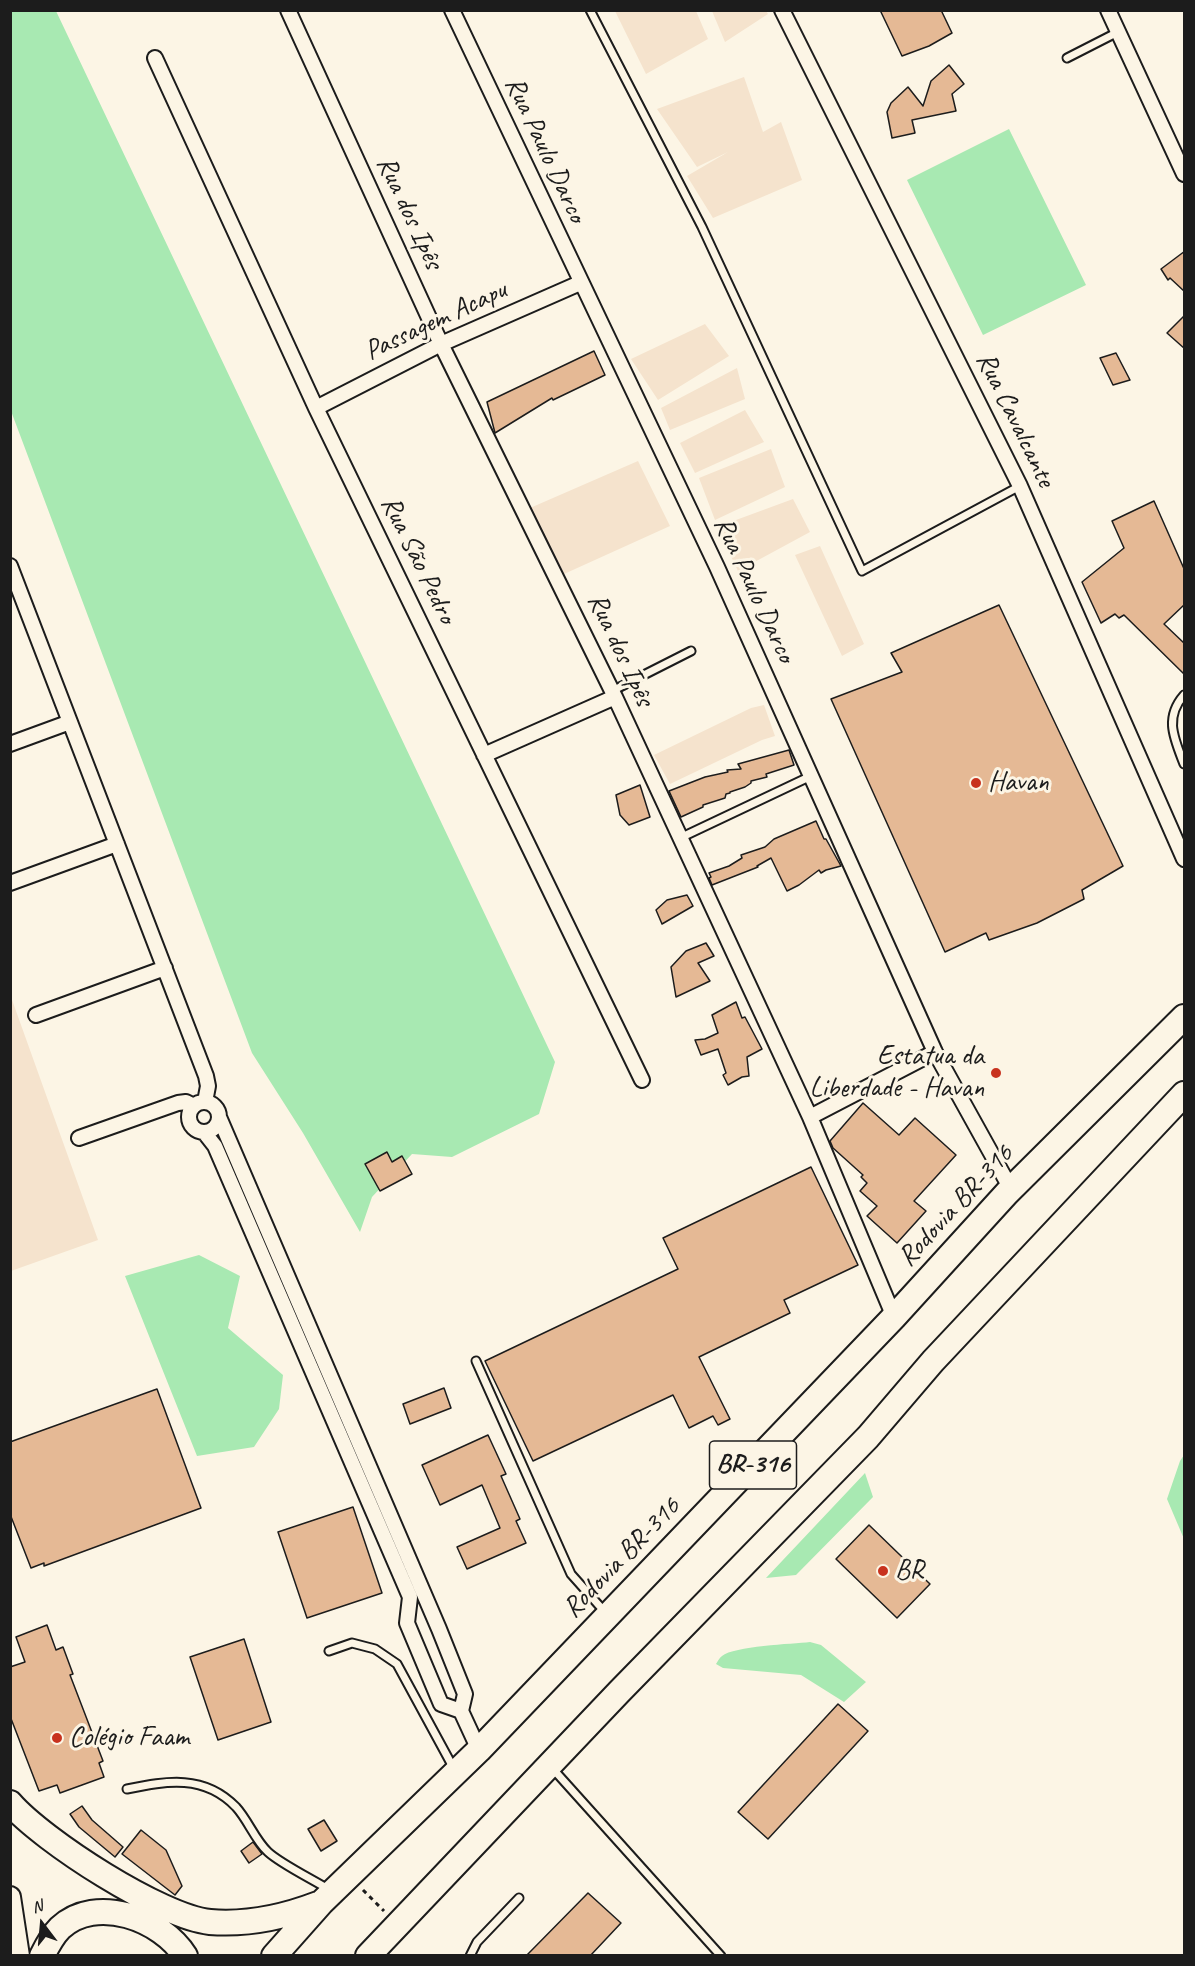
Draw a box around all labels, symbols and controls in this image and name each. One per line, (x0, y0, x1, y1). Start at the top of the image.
street label: Rua Paulo Darco (497, 72, 593, 228)
street label: Rua dos Ipês (368, 151, 450, 275)
street label: Passagem Acapu (360, 273, 512, 369)
street label: Rua Cavalcante (968, 347, 1062, 493)
street label: Rua São Pedro (373, 491, 463, 629)
street label: Rua Paulo Darco (706, 512, 802, 668)
street label: Rua dos Ipês (579, 588, 661, 712)
place label: Havan (988, 766, 1049, 800)
marker: Havan (969, 776, 983, 790)
place label: Estatua da Liberdade - Havan (809, 1040, 984, 1106)
marker: Estatua da Liberdade - Havan (989, 1066, 1003, 1080)
street label: Rodovia BR-316 (891, 1138, 1021, 1274)
road number: BR-316 (710, 1441, 796, 1489)
street label: Rodovia BR-316 (556, 1491, 688, 1625)
place label: BR (895, 1554, 924, 1588)
marker: BR (876, 1564, 890, 1578)
place label: Colégio Faam (69, 1721, 189, 1755)
marker: Colégio Faam (50, 1731, 64, 1745)
north arrow (12, 1894, 72, 1954)
text: N (30, 1896, 45, 1918)

